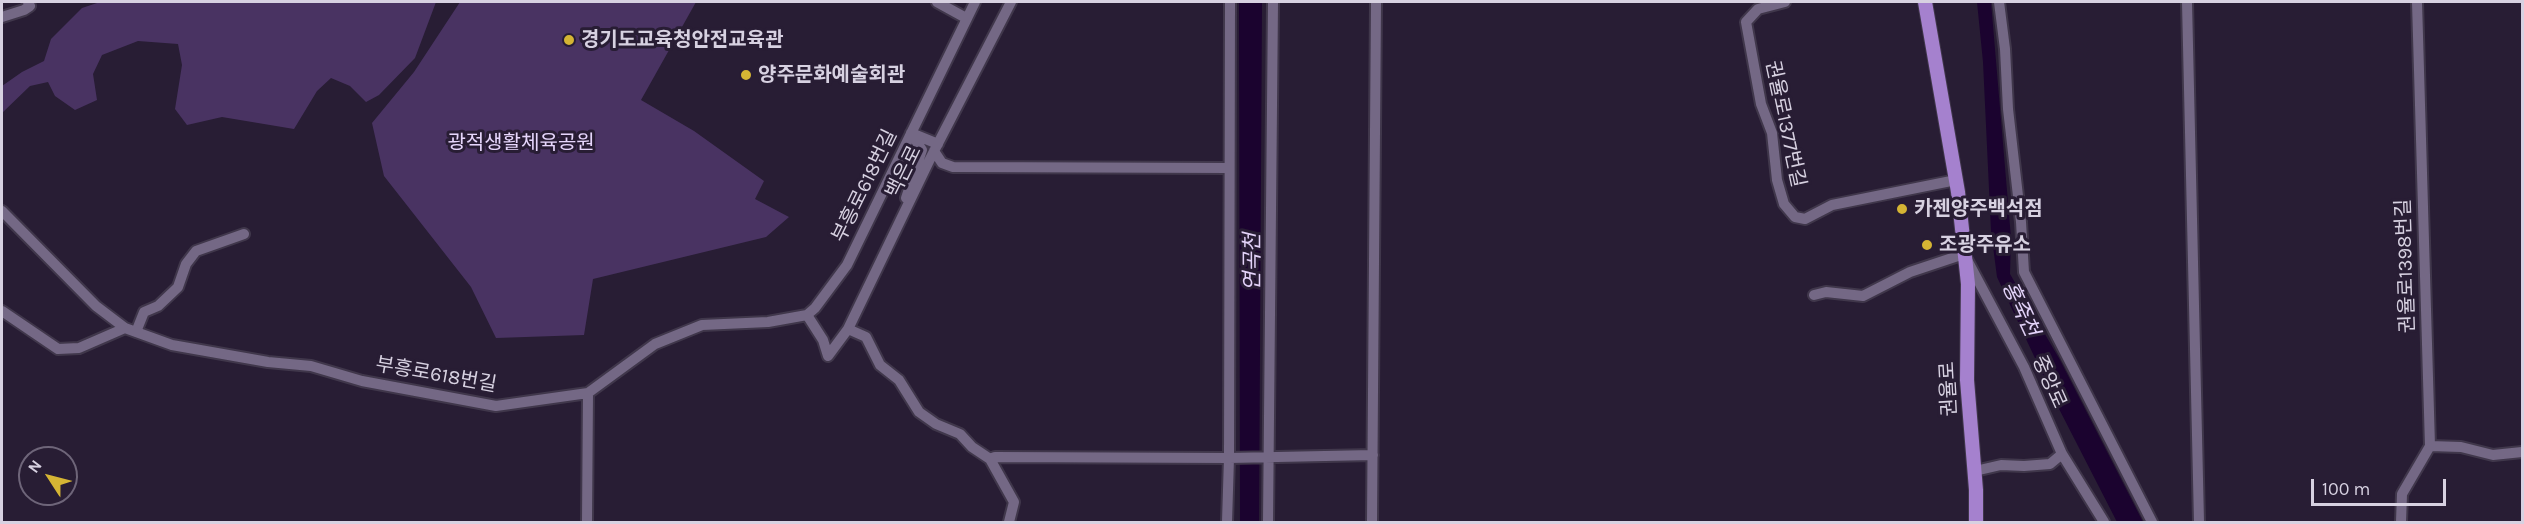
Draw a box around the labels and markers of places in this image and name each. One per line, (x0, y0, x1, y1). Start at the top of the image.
place label: 경기도교육청안전교육관 (581, 28, 783, 52)
marker: 경기도교육청안전교육관 (562, 33, 576, 47)
place label: 양주문화예술회관 (758, 63, 905, 87)
marker: 양주문화예술회관 (739, 68, 753, 82)
place label: 카젠양주백석점 (1914, 197, 2043, 221)
marker: 카젠양주백석점 (1895, 202, 1909, 216)
place label: 조광주유소 (1939, 233, 2031, 257)
marker: 조광주유소 (1920, 238, 1934, 252)

